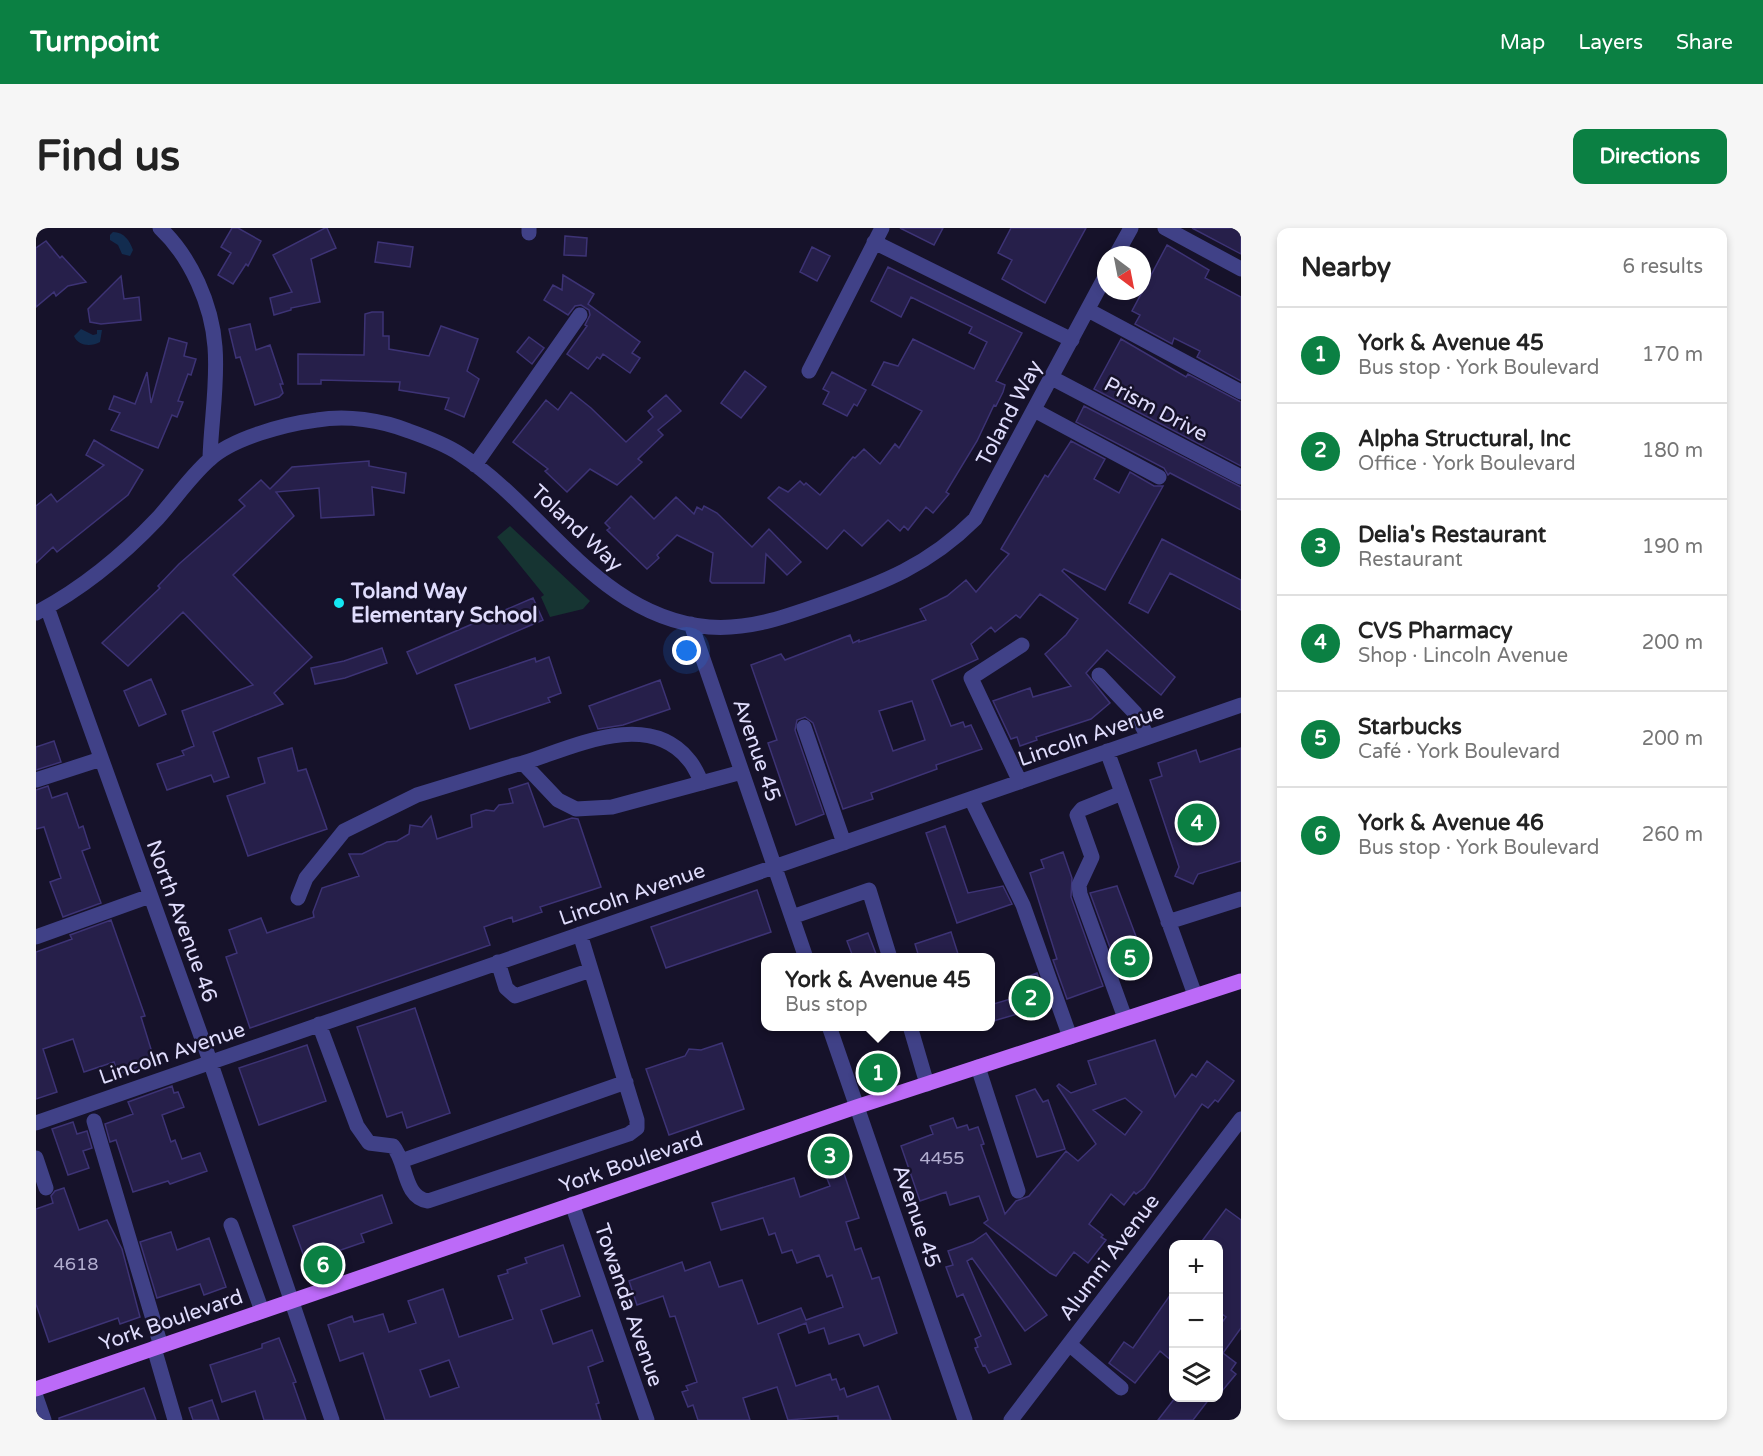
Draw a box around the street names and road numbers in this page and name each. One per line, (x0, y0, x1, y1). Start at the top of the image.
street label: Toland Way (971, 356, 1048, 470)
street label: Prism Drive (1100, 372, 1212, 447)
street label: Toland Way (526, 480, 628, 577)
street label: Avenue 45 (727, 696, 786, 805)
street label: Lincoln Avenue (1015, 699, 1167, 772)
street label: North Avenue 46 (141, 837, 222, 1006)
street label: Lincoln Avenue (556, 858, 708, 931)
street label: Lincoln Avenue (96, 1017, 248, 1090)
street label: York Boulevard (556, 1126, 706, 1199)
street label: Avenue 45 (887, 1162, 946, 1271)
street label: Alumni Avenue (1054, 1189, 1165, 1325)
street label: Towanda Avenue (589, 1220, 668, 1390)
street label: York Boulevard (96, 1284, 246, 1357)

